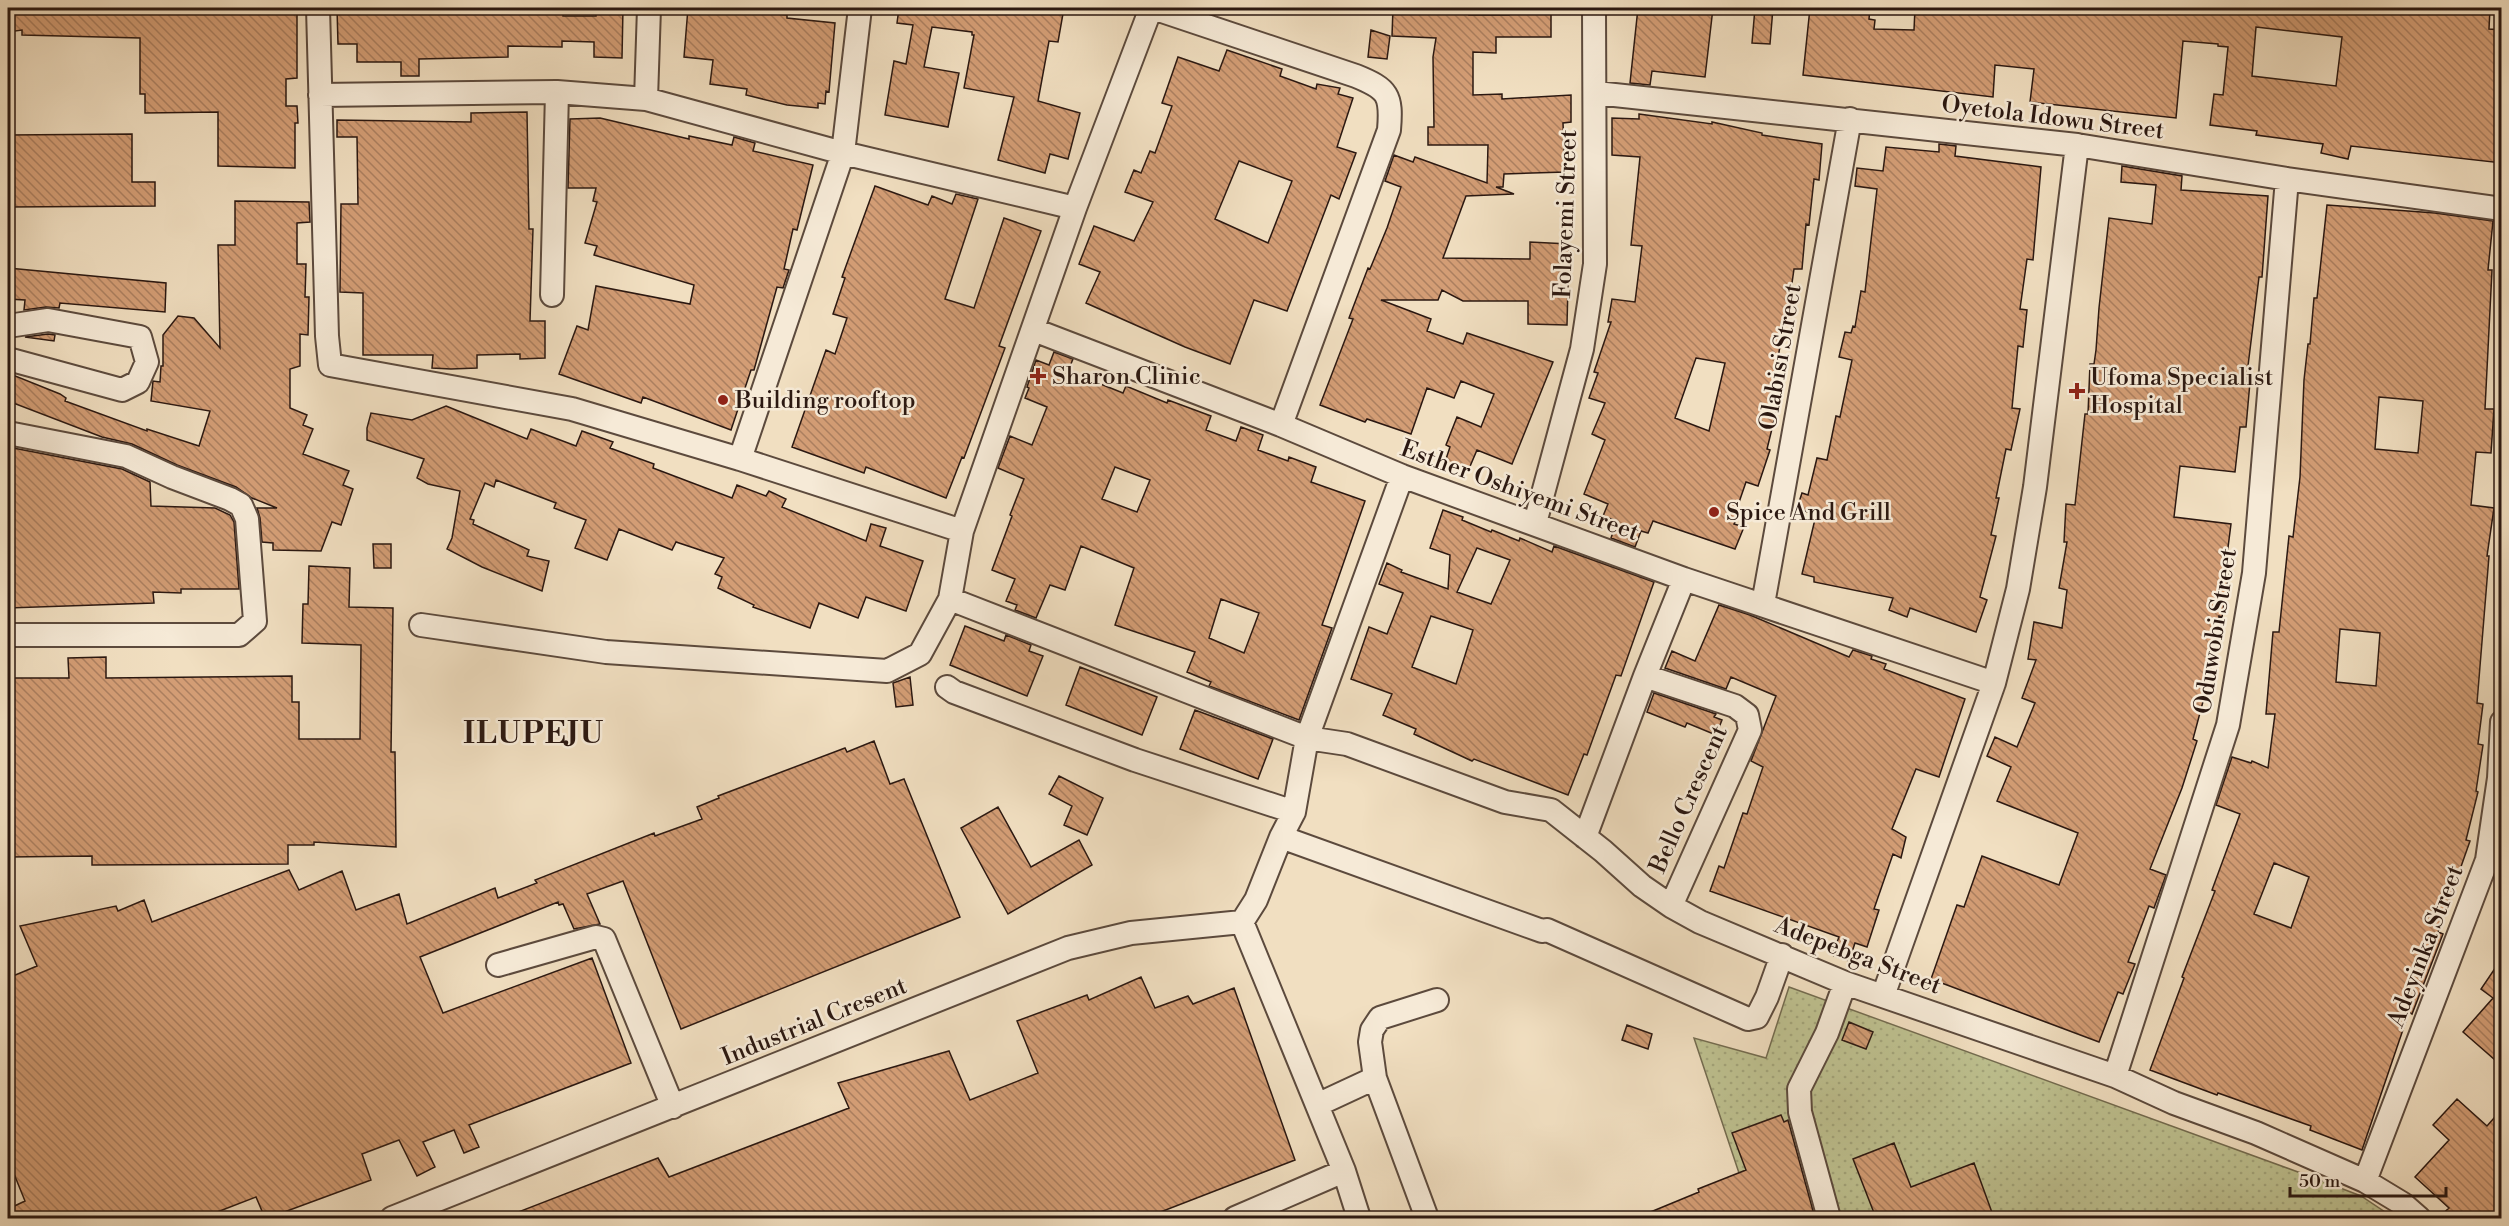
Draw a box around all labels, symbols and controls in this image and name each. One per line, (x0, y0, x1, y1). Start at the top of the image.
street label: Oyetola Idowu Street (1940, 89, 2166, 147)
street label: Folayemi Street (1548, 129, 1584, 299)
street label: Olabisi Street (1753, 281, 1809, 433)
place label: Sharon Clinic (1052, 362, 1201, 392)
place label: Ufoma Specialist Hospital (2090, 363, 2274, 421)
marker: Sharon Clinic (1029, 367, 1047, 385)
marker: Ufoma Specialist Hospital (2068, 382, 2086, 400)
place label: Building rooftop (734, 386, 916, 416)
marker: Building rooftop (716, 393, 730, 407)
street label: Esther Oshiyemi Street (1396, 434, 1644, 548)
place label: Spice And Grill (1726, 498, 1891, 528)
marker: Spice And Grill (1707, 505, 1721, 519)
street label: Oduwobi Street (2188, 546, 2244, 716)
district label: ILUPEJU (463, 715, 605, 753)
street label: Bello Crescent (1643, 721, 1735, 879)
street label: Adeyinka Street (2381, 861, 2471, 1033)
street label: Adepebga Street (1769, 910, 1946, 1002)
street label: Industrial Cresent (717, 971, 912, 1073)
scale bar (2290, 1160, 2446, 1198)
text: 50 m (2299, 1170, 2341, 1193)

